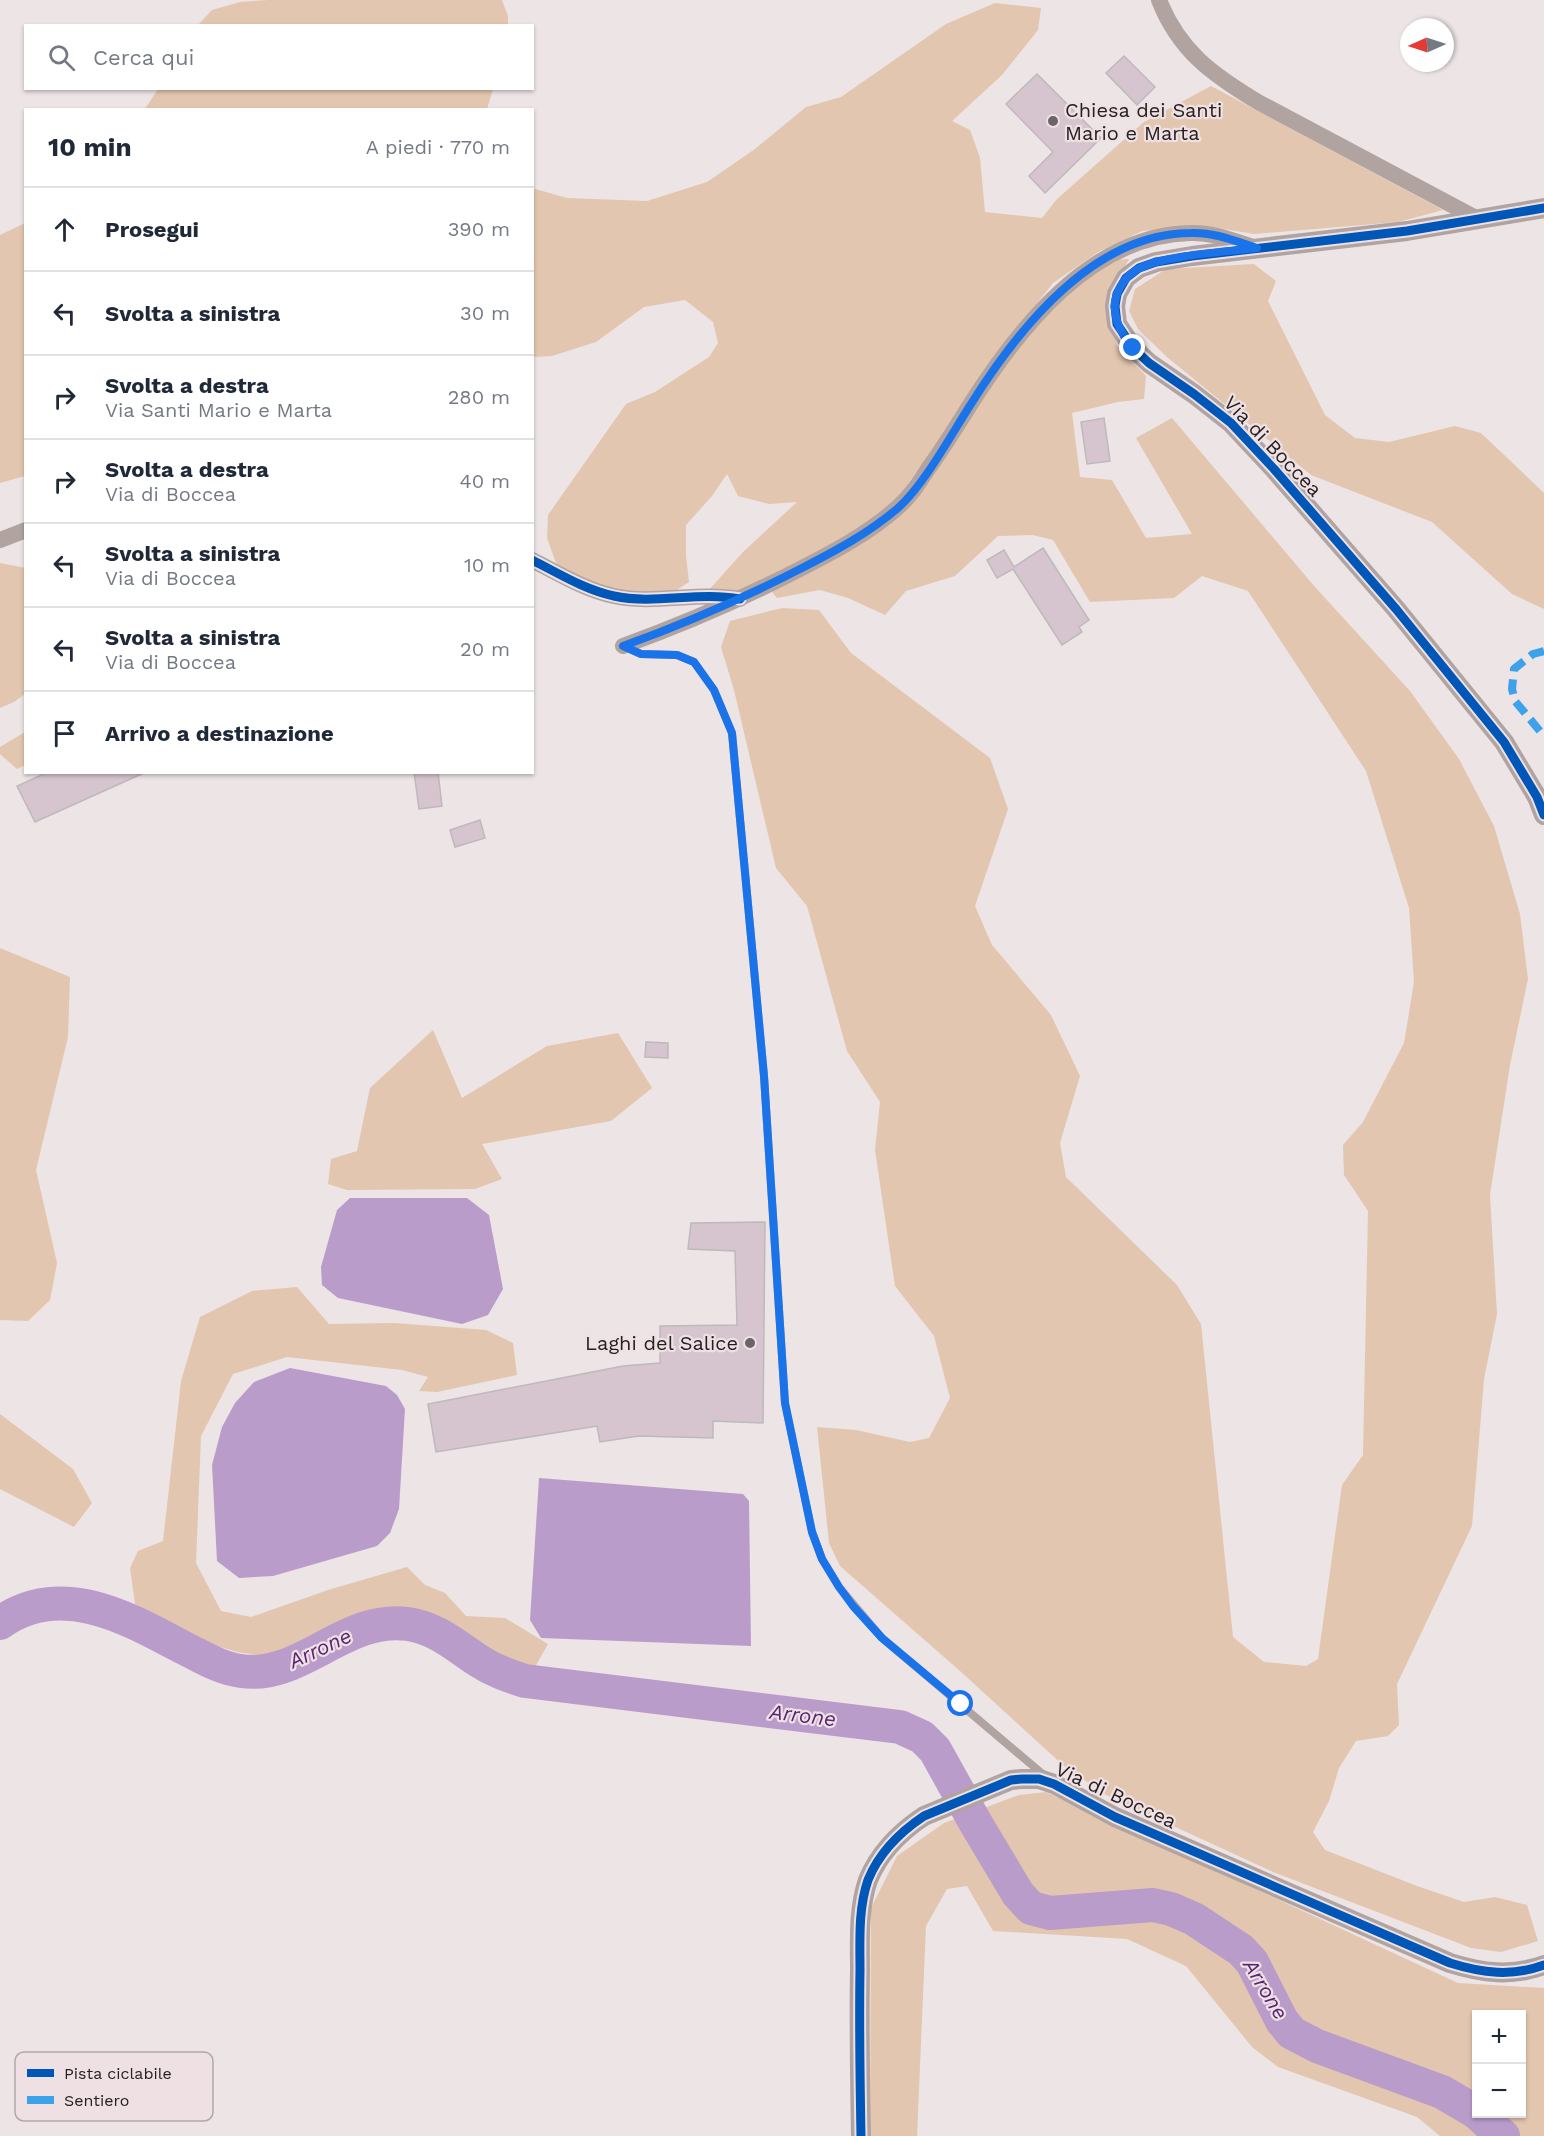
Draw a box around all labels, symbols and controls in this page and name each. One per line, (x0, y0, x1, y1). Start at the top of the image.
north arrow (1400, 18, 1454, 72)
search box (24, 24, 534, 90)
icon: search (45, 41, 78, 74)
text: Cerca qui (93, 45, 194, 70)
place label: Chiesa dei Santi Mario e Marta (1065, 98, 1222, 145)
marker: Chiesa dei Santi Mario e Marta (1046, 114, 1060, 128)
text: 10 min (48, 132, 132, 162)
text: A piedi · 770 m (366, 135, 510, 159)
icon: ahead (48, 213, 81, 246)
text: Prosegui (105, 217, 199, 242)
text: 390 m (448, 217, 510, 241)
icon: left (48, 297, 81, 330)
text: Svolta a sinistra (105, 301, 280, 326)
text: 30 m (460, 301, 510, 325)
route end (1119, 334, 1145, 360)
text: Svolta a destra (105, 373, 269, 398)
icon: right (48, 381, 81, 414)
text: 280 m (448, 385, 510, 409)
street label: Via di Boccea (1219, 391, 1327, 501)
text: Via Santi Mario e Marta (105, 398, 332, 422)
text: Svolta a destra (105, 457, 269, 482)
icon: right (48, 465, 81, 498)
text: 40 m (459, 469, 510, 493)
text: Via di Boccea (105, 482, 236, 506)
text: Svolta a sinistra (105, 541, 280, 566)
icon: left (48, 549, 81, 582)
text: 10 m (464, 553, 510, 577)
text: Via di Boccea (105, 566, 236, 590)
text: Svolta a sinistra (105, 625, 280, 650)
icon: left (48, 633, 81, 666)
text: 20 m (460, 637, 510, 661)
text: Via di Boccea (105, 650, 236, 674)
icon: arrive (48, 717, 81, 750)
text: Arrivo a destinazione (105, 721, 334, 746)
place label: Laghi del Salice (585, 1331, 738, 1355)
marker: Laghi del Salice (743, 1336, 757, 1350)
water label: Arrone (284, 1623, 355, 1674)
route start (947, 1690, 973, 1716)
water label: Arrone (767, 1698, 838, 1731)
street label: Via di Boccea (1052, 1756, 1180, 1834)
water label: Arrone (1238, 1953, 1294, 2024)
map controls (1472, 2010, 1526, 2118)
button: + (1472, 2010, 1526, 2064)
legend (15, 2052, 213, 2121)
text: Pista ciclabile (64, 2064, 172, 2083)
button: − (1472, 2064, 1526, 2118)
text: Sentiero (64, 2091, 129, 2110)

